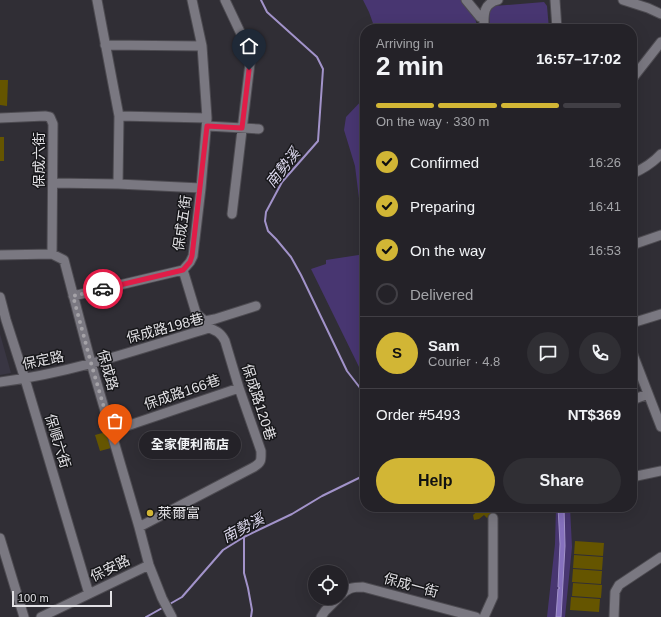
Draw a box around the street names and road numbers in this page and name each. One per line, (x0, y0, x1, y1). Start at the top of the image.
street label: 保成六街 (31, 132, 47, 188)
street label: 保成五街 (170, 194, 194, 252)
street label: 保成路198巷 (125, 310, 205, 346)
street label: 保定路 (21, 348, 65, 372)
street label: 保成路 (95, 348, 121, 392)
street label: 保成路120巷 (239, 362, 279, 442)
street label: 保成路166巷 (142, 372, 222, 412)
street label: 保順六街 (42, 412, 74, 470)
street label: 保安路 (88, 552, 132, 584)
street label: 保成一街 (382, 570, 440, 600)

